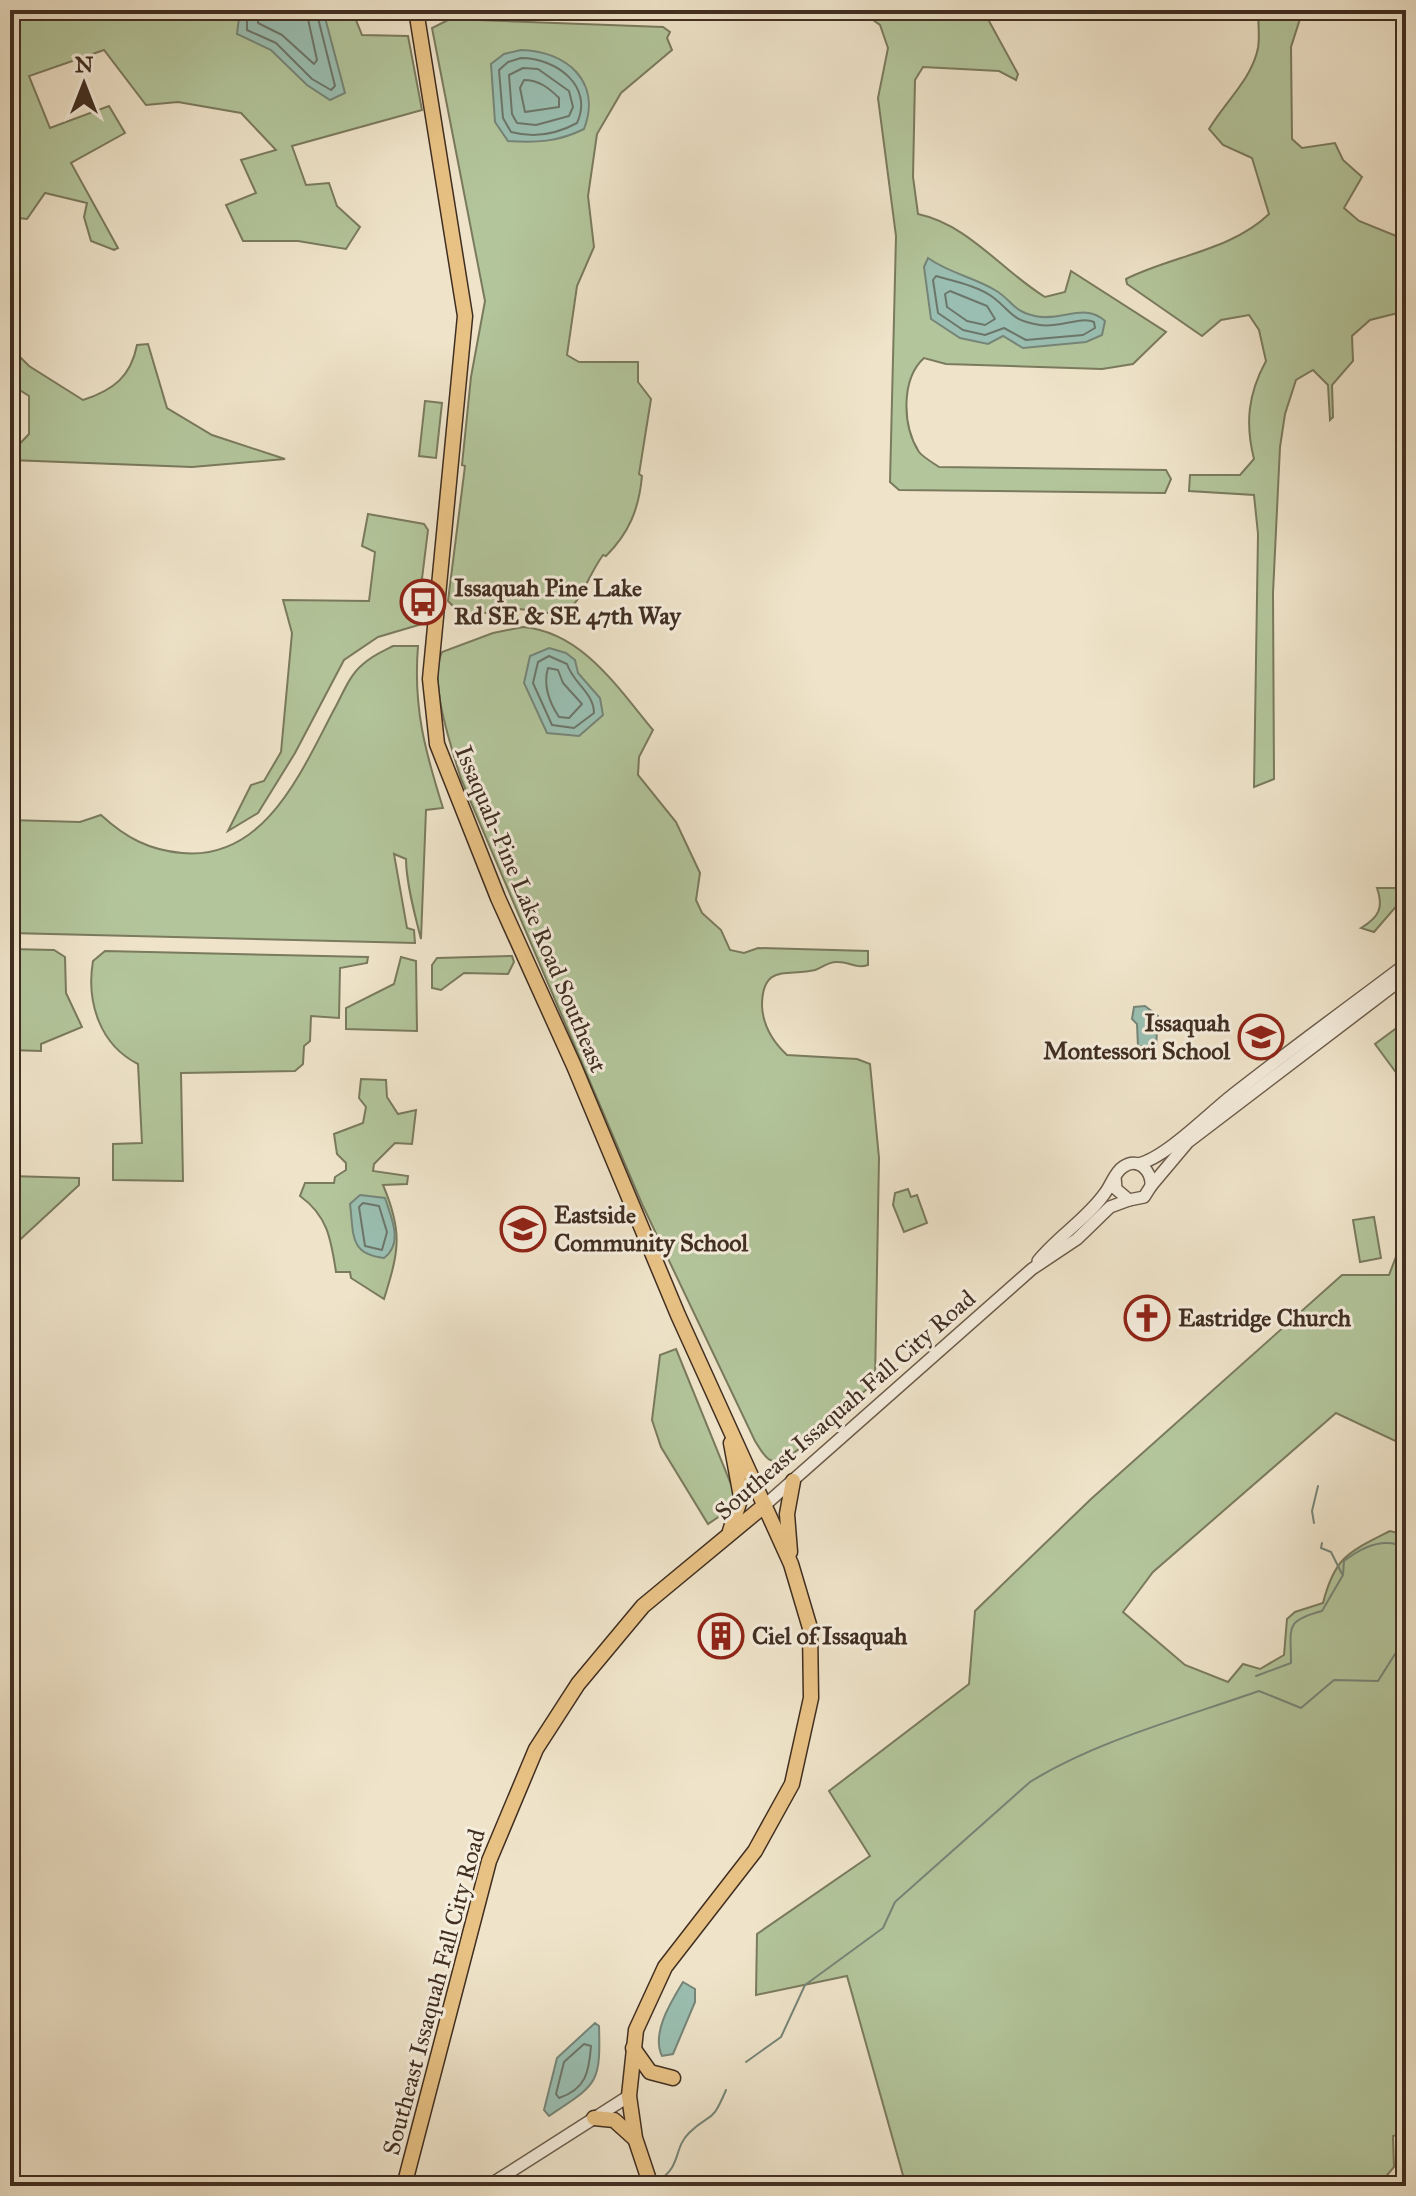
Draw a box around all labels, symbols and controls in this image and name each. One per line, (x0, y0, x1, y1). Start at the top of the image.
north arrow (44, 44, 124, 124)
text: N (75, 51, 94, 78)
place label: Issaquah Pine Lake Rd SE & SE 47th Way (454, 573, 682, 631)
bus stop icon: Issaquah Pine Lake Rd SE & SE 47th Way (399, 578, 447, 626)
street label: Issaquah-Pine Lake Road Southeast (448, 741, 614, 1077)
place label: Issaquah Montessori School (1043, 1008, 1231, 1066)
school or university icon: Issaquah Montessori School (1237, 1013, 1285, 1061)
place label: Eastside Community School (554, 1200, 749, 1258)
school or university icon: Eastside Community School (499, 1205, 547, 1253)
street label: Southeast Issaquah Fall City Road (708, 1283, 982, 1527)
church icon: Eastridge Church (1123, 1294, 1171, 1342)
place label: Eastridge Church (1178, 1303, 1352, 1333)
building icon: Ciel of Issaquah (697, 1612, 745, 1660)
place label: Ciel of Issaquah (752, 1621, 908, 1651)
street label: Southeast Issaquah Fall City Road (376, 1826, 492, 2158)

